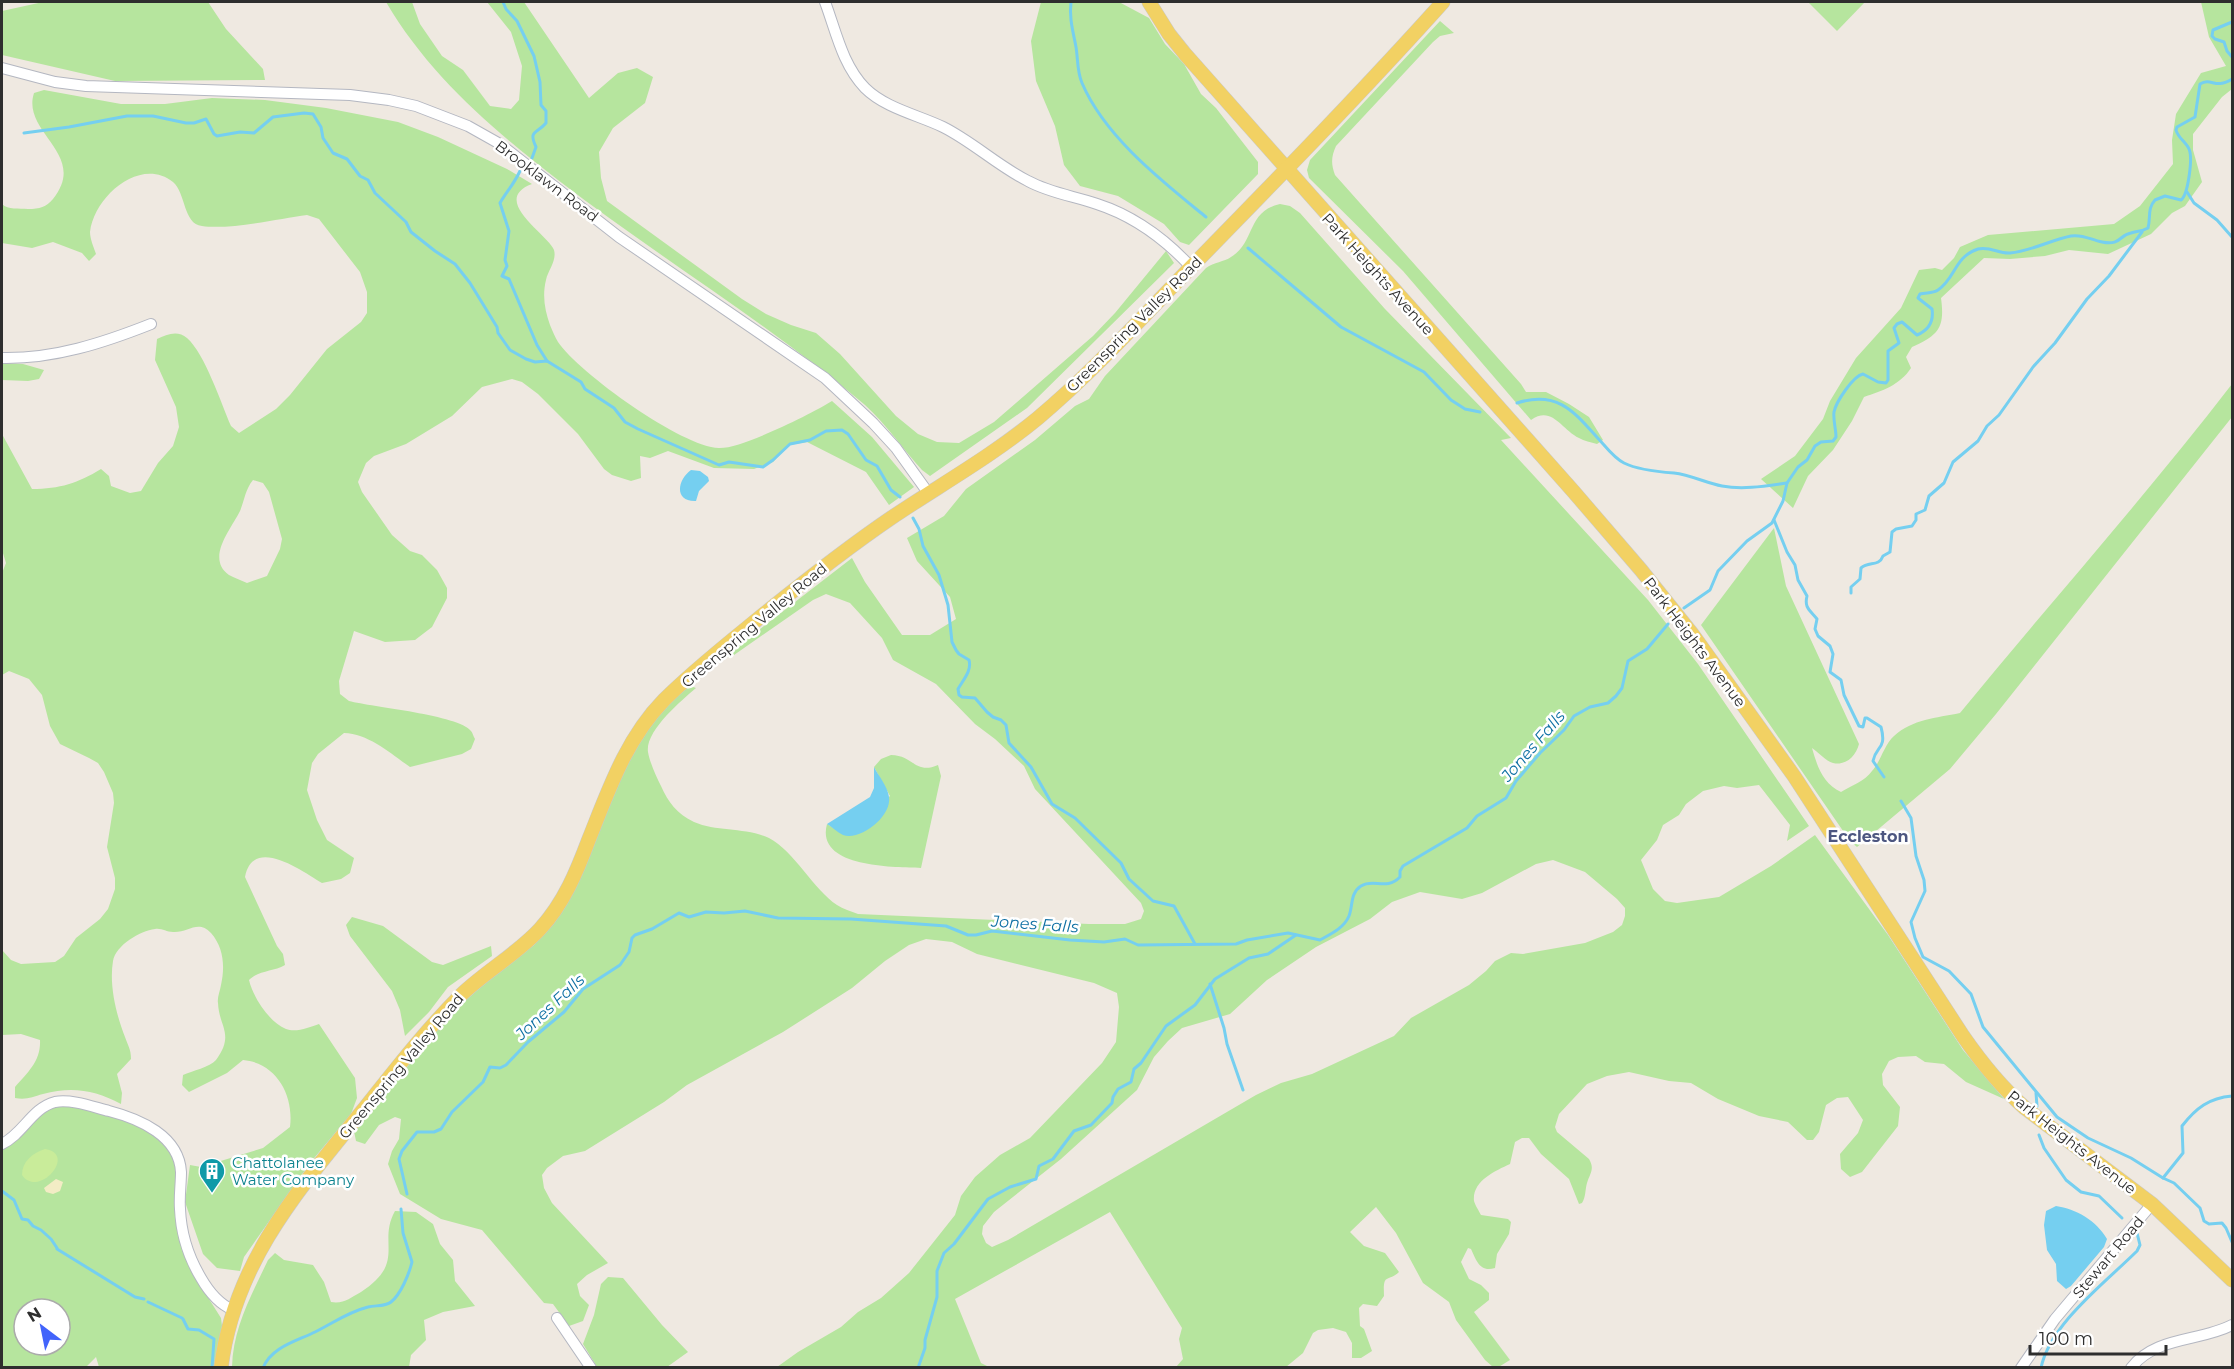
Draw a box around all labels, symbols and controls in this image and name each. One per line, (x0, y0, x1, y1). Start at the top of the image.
street label: Brooklawn Road (492, 136, 602, 226)
street label: Park Heights Avenue (1318, 209, 1438, 339)
street label: Greenspring Valley Road (1062, 252, 1206, 396)
street label: Greenspring Valley Road (677, 559, 831, 691)
street label: Park Heights Avenue (1640, 573, 1750, 711)
water label: Jones Falls (1496, 707, 1569, 786)
district label: Eccleston (1827, 827, 1909, 846)
water label: Jones Falls (990, 911, 1079, 937)
water label: Jones Falls (511, 970, 589, 1044)
street label: Greenspring Valley Road (335, 989, 467, 1143)
street label: Park Heights Avenue (2004, 1086, 2140, 1198)
place label: Chattolanee Water Company (232, 1153, 355, 1189)
building icon: Chattolanee Water Company (197, 1156, 227, 1194)
street label: Stewart Road (2068, 1212, 2148, 1302)
north arrow (12, 1297, 72, 1357)
text: N (24, 1303, 45, 1326)
scale bar (2030, 1318, 2166, 1356)
text: 100 m (2039, 1328, 2093, 1350)

